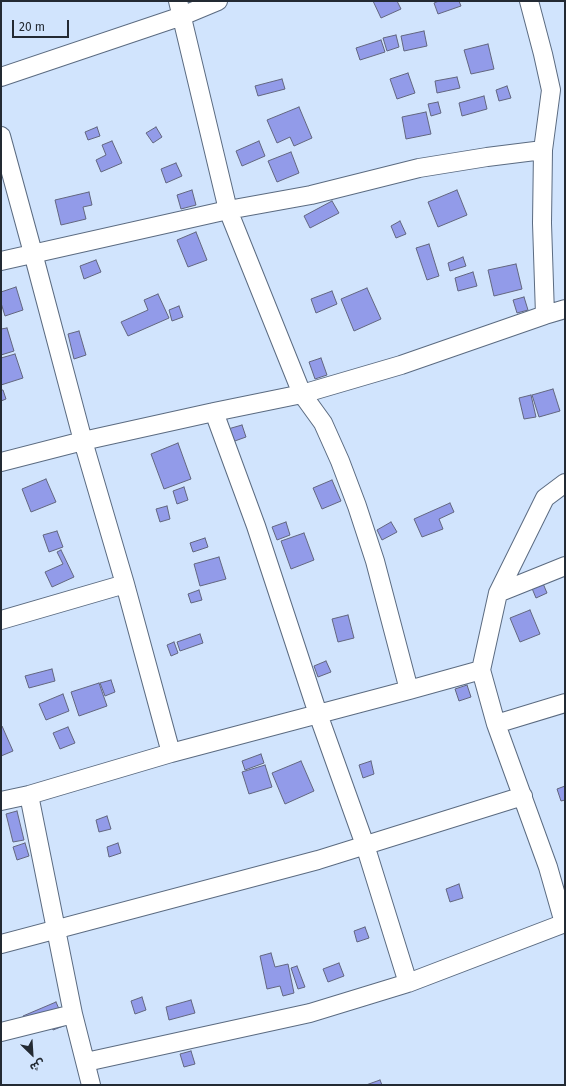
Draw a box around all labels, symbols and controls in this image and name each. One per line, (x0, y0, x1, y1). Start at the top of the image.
scale bar (14, 12, 71, 38)
text: 20 m (19, 20, 45, 34)
north arrow (12, 1034, 52, 1074)
text: ش (28, 1056, 47, 1074)

